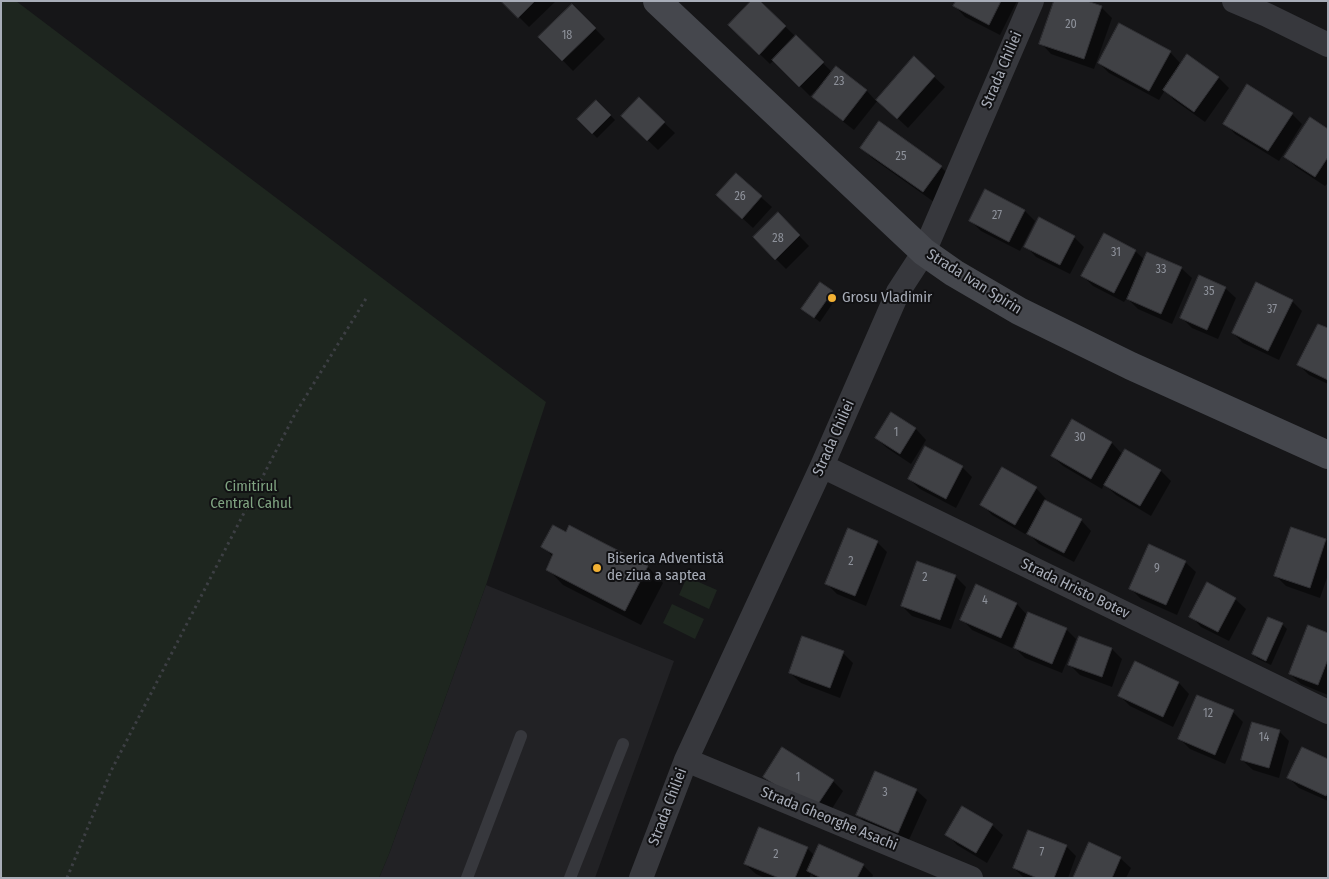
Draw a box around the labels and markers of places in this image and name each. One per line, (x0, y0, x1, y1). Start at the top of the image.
place label: Grosu Vladimir (842, 289, 932, 307)
marker: Grosu Vladimir (826, 292, 838, 304)
place label: Biserica Adventistă de ziua a saptea (607, 550, 724, 585)
marker: Biserica Adventistă de ziua a saptea (591, 562, 603, 574)

